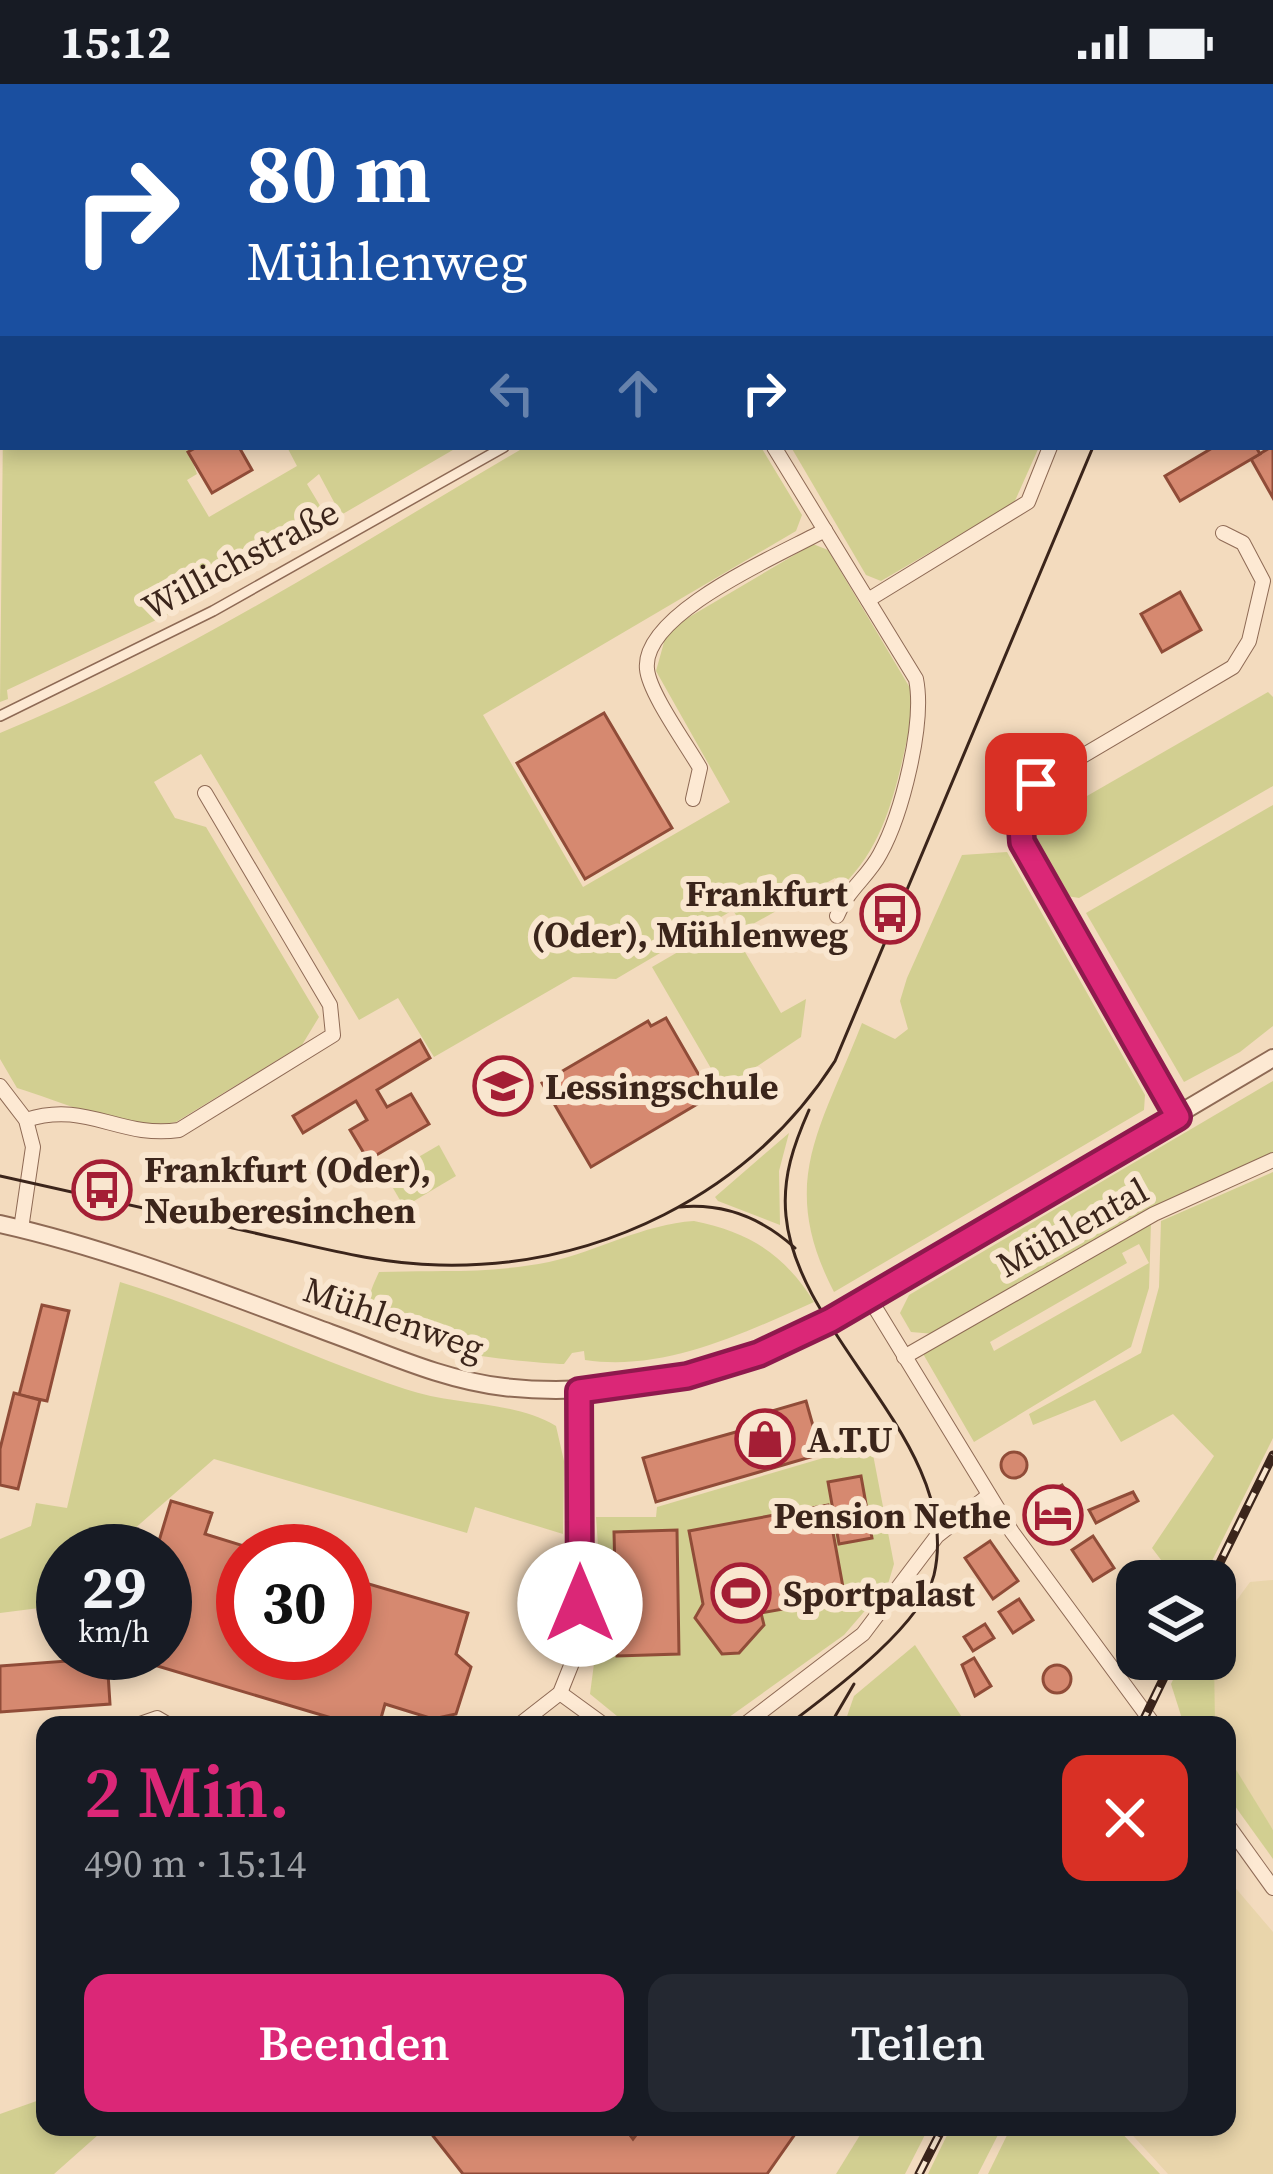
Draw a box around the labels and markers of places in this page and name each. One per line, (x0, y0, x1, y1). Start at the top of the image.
pin (985, 733, 1087, 835)
place label: Frankfurt (Oder), Mühlenweg (531, 869, 849, 959)
bus stop icon: Frankfurt (Oder), Mühlenweg (859, 883, 921, 945)
school or university icon: Lessingschule (472, 1055, 534, 1117)
place label: Lessingschule (545, 1062, 779, 1111)
place label: Frankfurt (Oder), Neuberesinchen (144, 1145, 431, 1235)
bus stop icon: Frankfurt (Oder), Neuberesinchen (71, 1159, 133, 1221)
shop icon: A.T.U (734, 1408, 796, 1470)
place label: A.T.U (807, 1415, 893, 1464)
hotel icon: Pension Nethe (1022, 1484, 1084, 1546)
place label: Pension Nethe (773, 1491, 1011, 1540)
sports icon: Sportpalast (710, 1562, 772, 1624)
place label: Sportpalast (783, 1569, 976, 1618)

